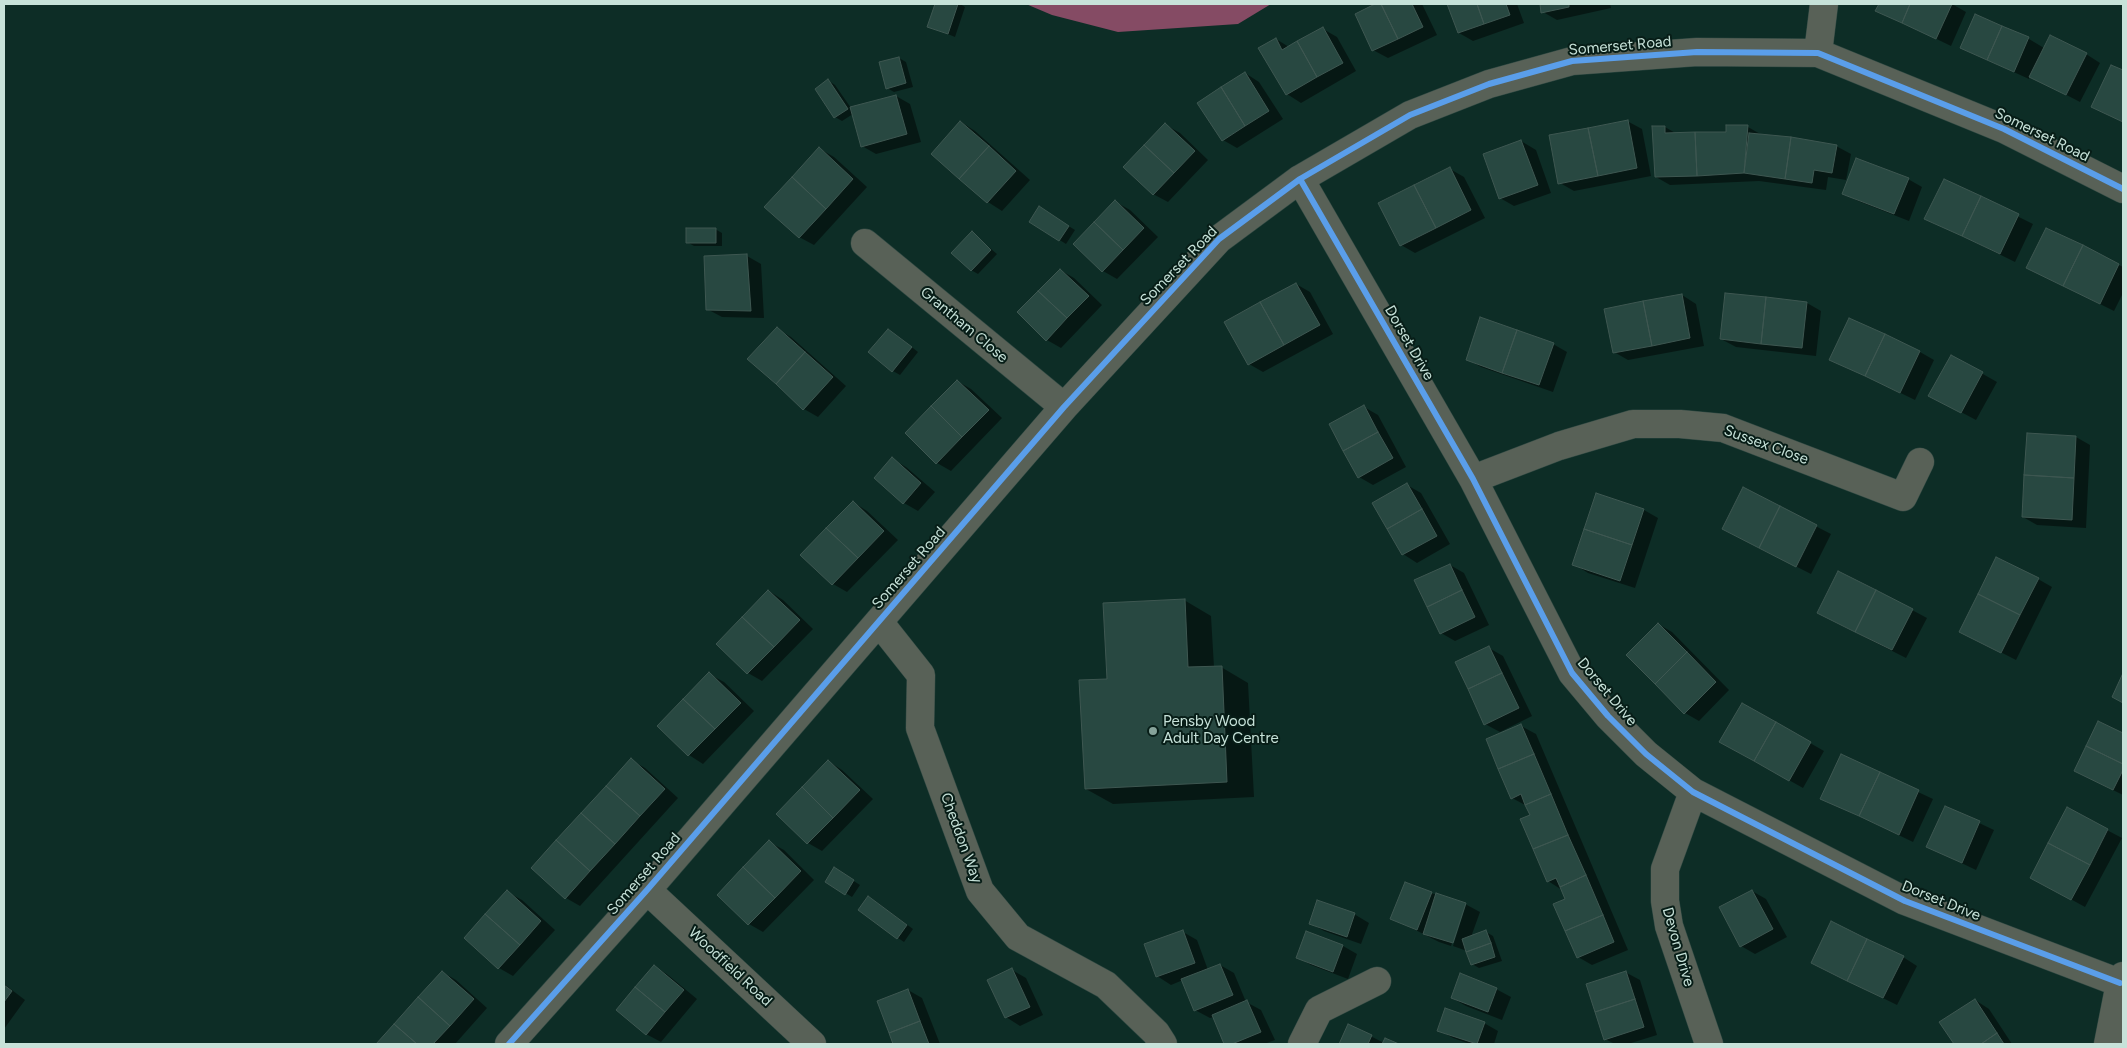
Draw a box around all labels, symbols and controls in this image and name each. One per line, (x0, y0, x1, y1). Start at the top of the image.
street label: Somerset Road (1568, 33, 1672, 59)
street label: Somerset Road (1992, 104, 2092, 166)
street label: Somerset Road (1137, 223, 1221, 309)
street label: Grantham Close (917, 283, 1011, 367)
street label: Dorset Drive (1380, 302, 1438, 384)
street label: Sussex Close (1721, 421, 1811, 469)
street label: Somerset Road (868, 523, 950, 613)
street label: Dorset Drive (1573, 654, 1641, 730)
place label: Pensby Wood Adult Day Centre (1163, 713, 1279, 748)
marker: Pensby Wood Adult Day Centre (1147, 725, 1159, 737)
street label: Cheddon Way (936, 790, 986, 886)
street label: Somerset Road (603, 829, 685, 919)
street label: Dorset Drive (1899, 877, 1983, 925)
street label: Devon Drive (1658, 905, 1698, 989)
street label: Woodfield Road (685, 924, 775, 1010)

